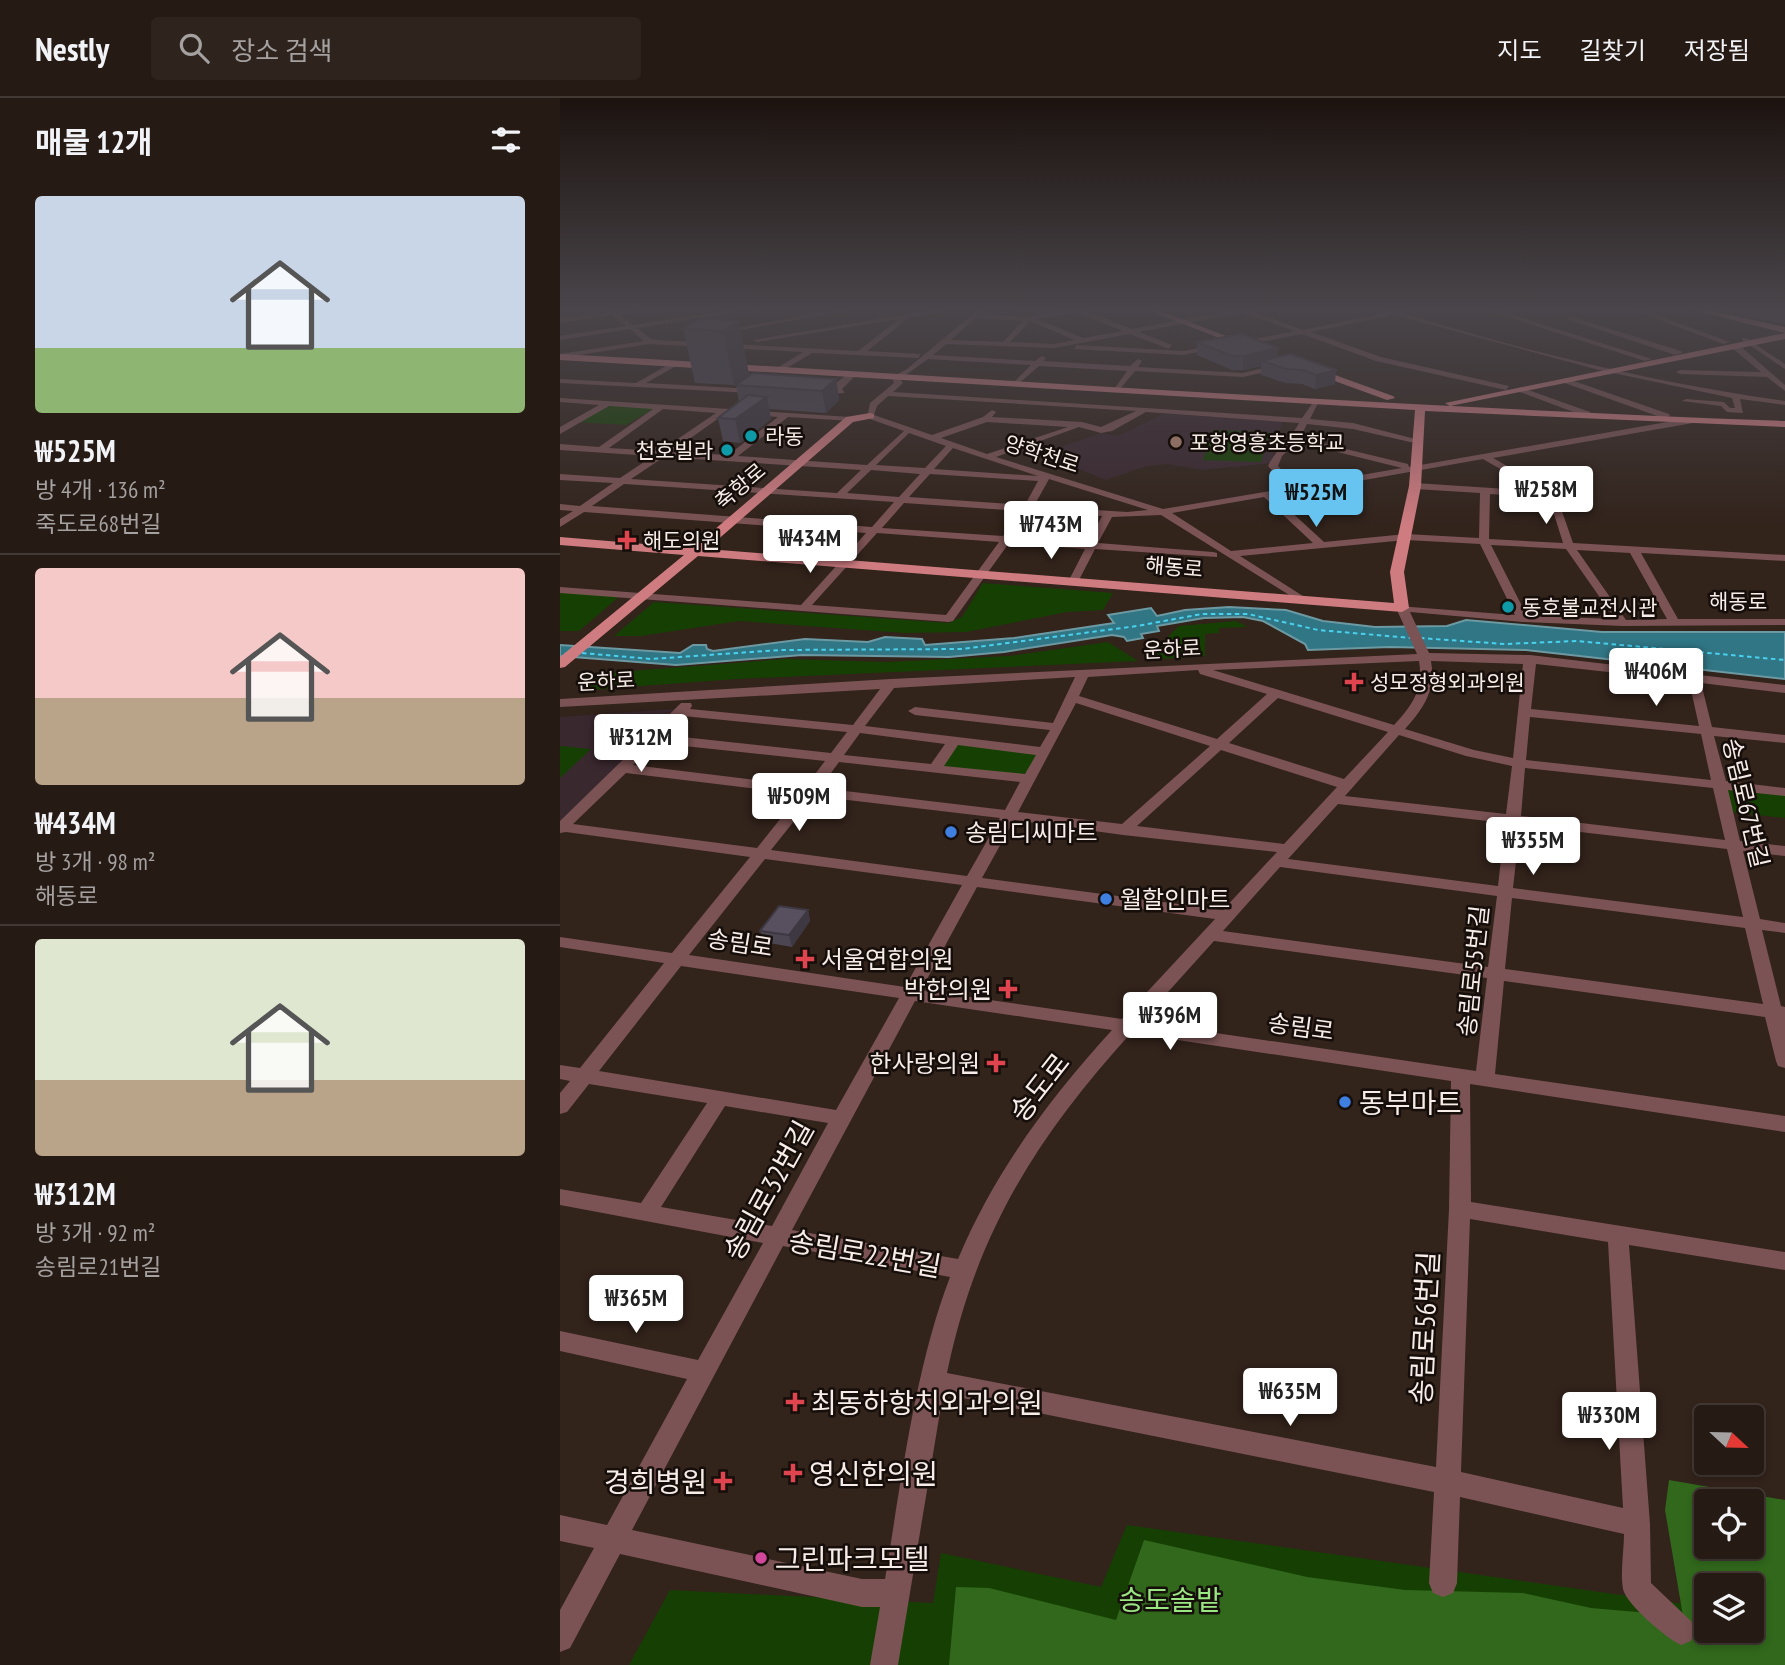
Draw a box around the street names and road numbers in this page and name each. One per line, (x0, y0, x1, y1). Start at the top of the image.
street label: 양학천로 (1001, 429, 1083, 479)
street label: 축항로 (709, 457, 771, 515)
street label: 해동로 (1144, 551, 1204, 583)
street label: 해동로 (1709, 588, 1767, 615)
street label: 운하로 (1142, 634, 1202, 664)
street label: 운하로 (576, 666, 636, 696)
street label: 송림로67번길 (1716, 735, 1776, 871)
street label: 송림로55번길 (1451, 904, 1495, 1038)
street label: 송림로 (705, 923, 775, 963)
street label: 송림로 (1266, 1007, 1336, 1047)
street label: 송도로 (1001, 1045, 1077, 1129)
street label: 송림로32번길 (714, 1114, 822, 1266)
street label: 송림로22번길 (786, 1221, 944, 1285)
street label: 송림로56번길 (1401, 1250, 1447, 1406)

